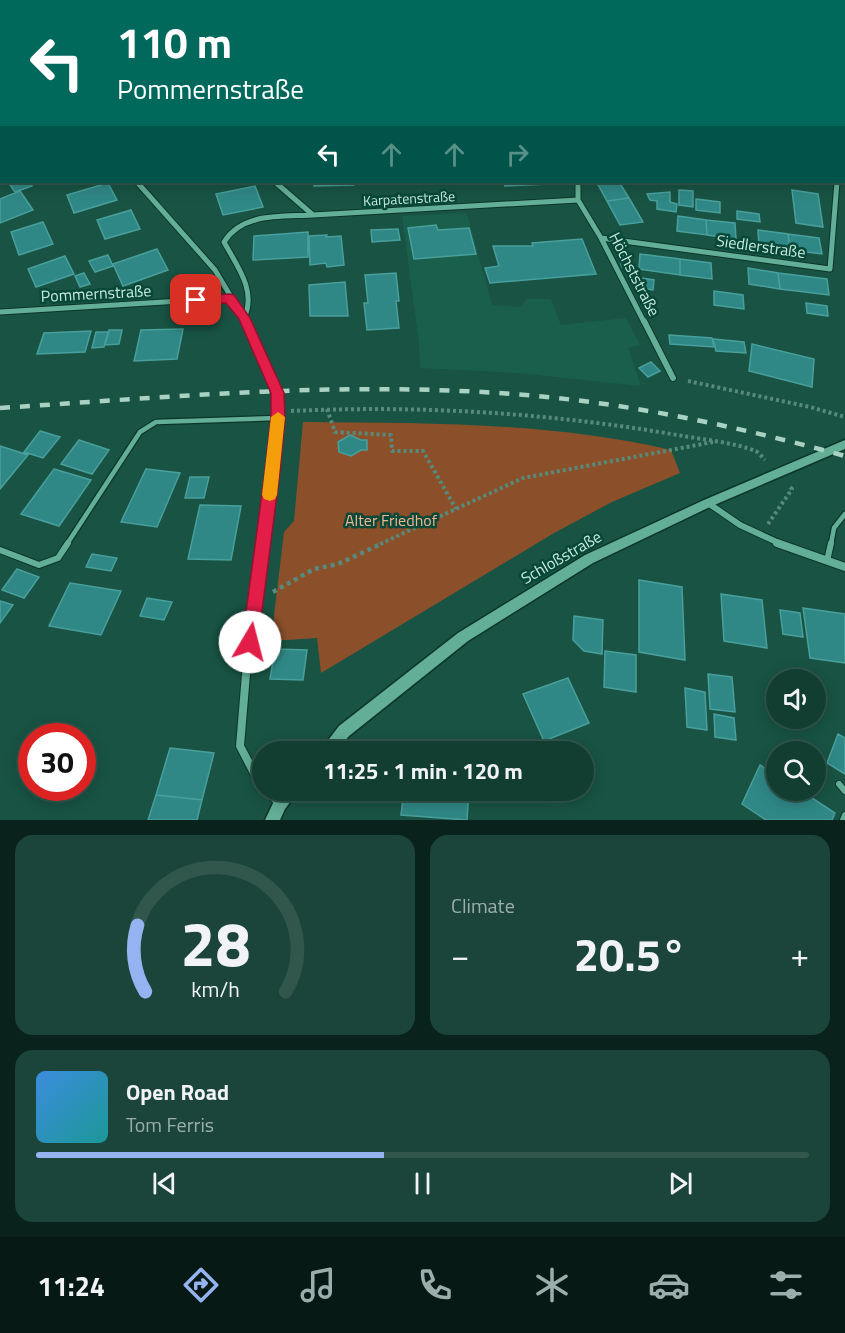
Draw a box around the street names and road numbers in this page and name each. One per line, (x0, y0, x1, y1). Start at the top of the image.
street label: Karpatenstraße (362, 185, 456, 211)
street label: Höchststraße (603, 228, 667, 320)
street label: Siedlerstraße (715, 228, 807, 264)
street label: Pommernstraße (40, 278, 152, 308)
street label: Schloßstraße (516, 524, 606, 590)

